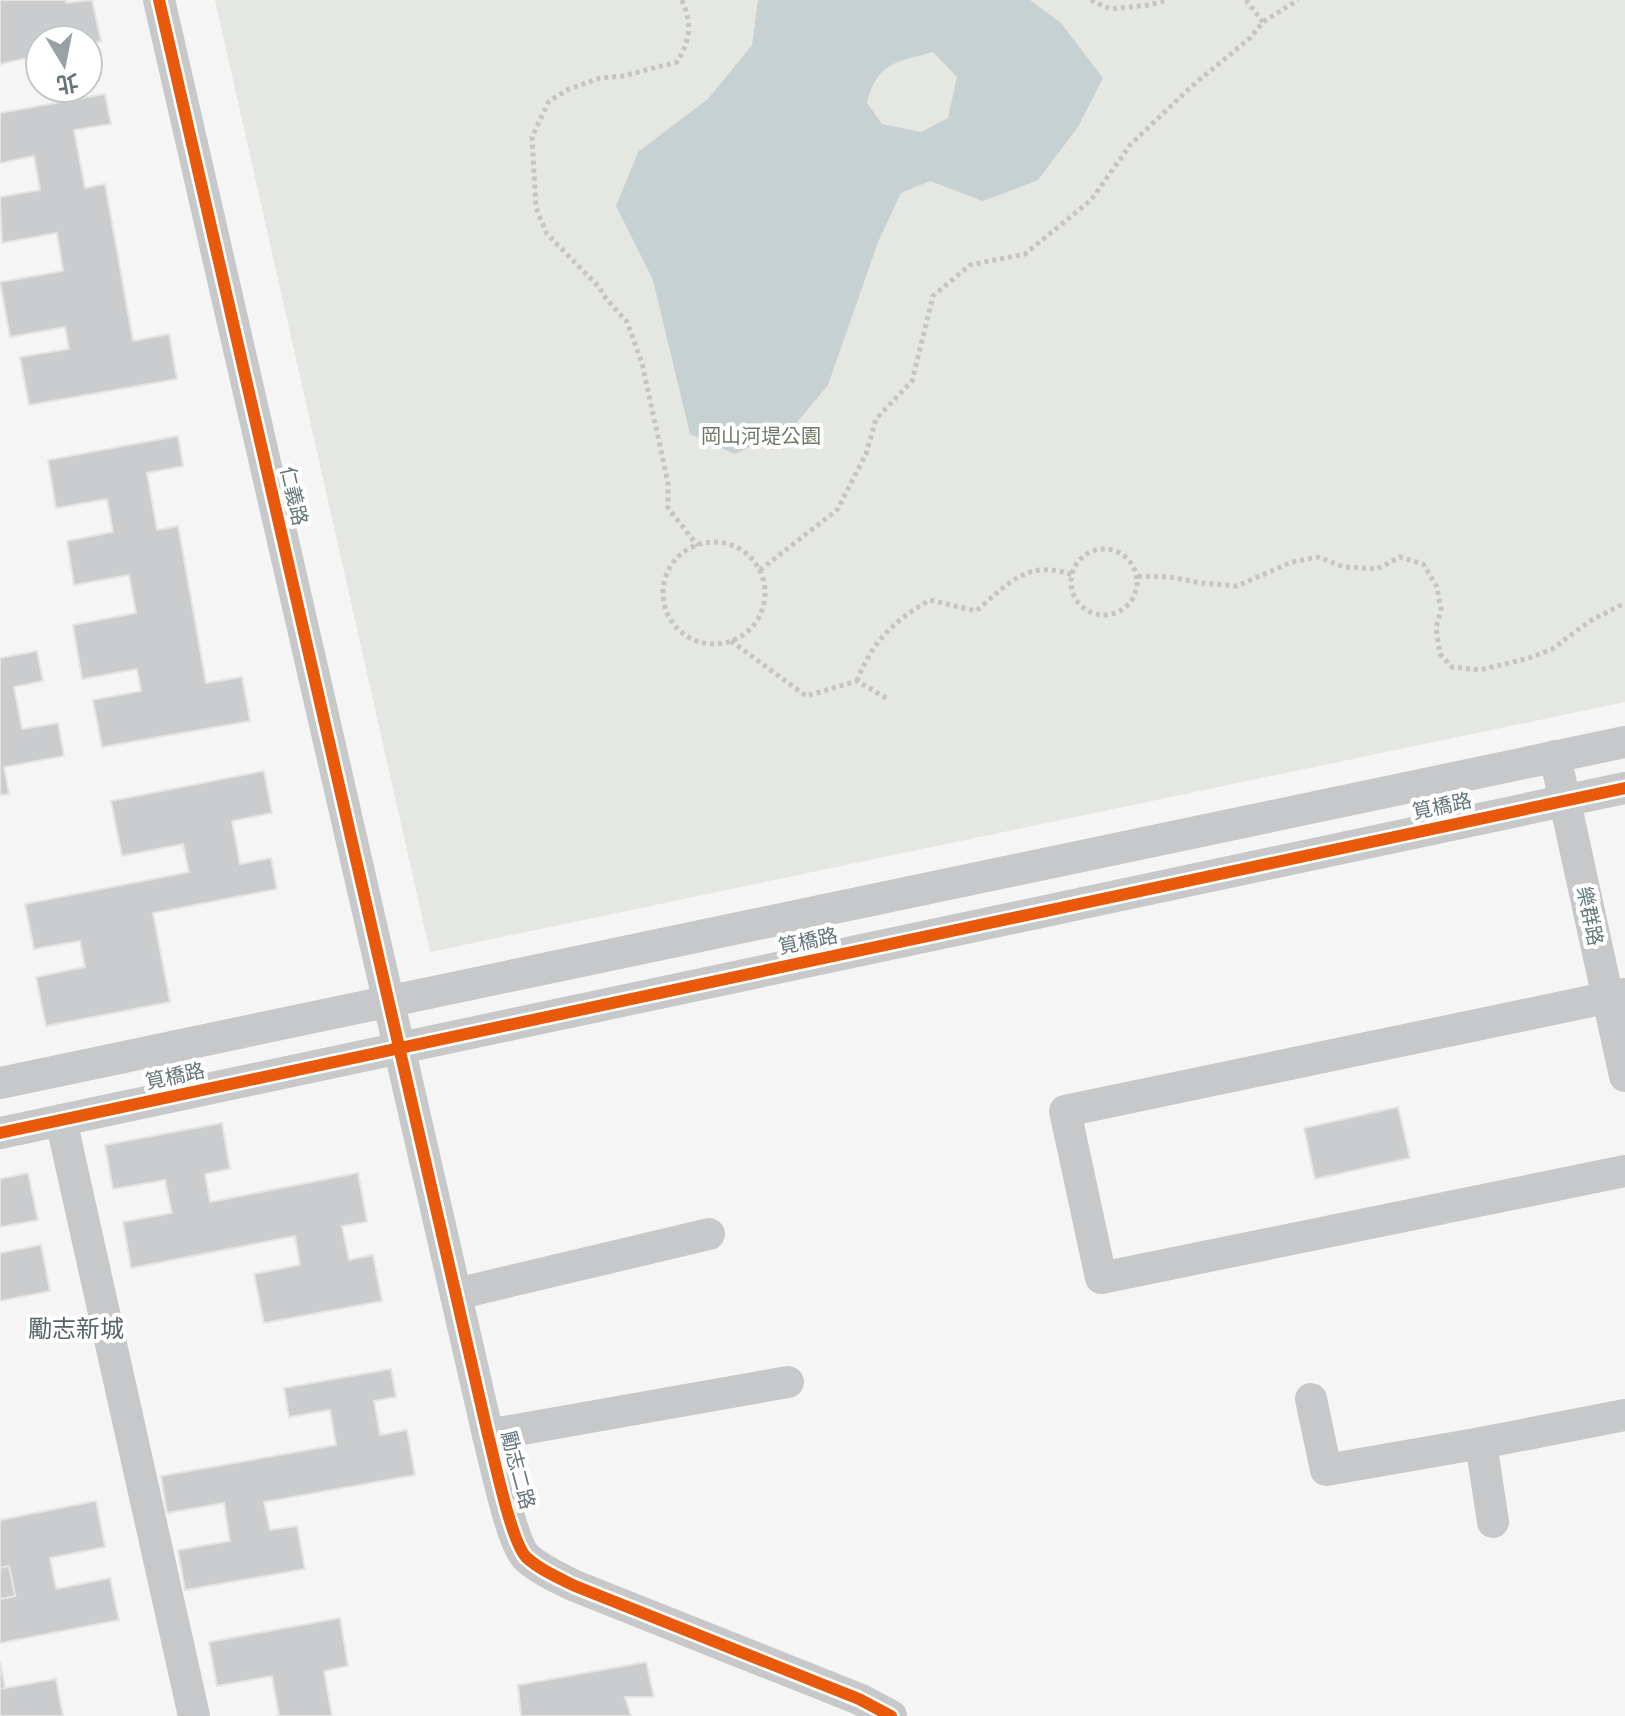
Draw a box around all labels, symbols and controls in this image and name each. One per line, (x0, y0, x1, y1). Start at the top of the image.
north arrow (24, 24, 104, 104)
text: 北 (54, 69, 80, 97)
park label: 岡山河堤公園 (701, 425, 821, 447)
street label: 仁義路 (277, 464, 311, 528)
street label: 筧橋路 (1410, 789, 1474, 823)
street label: 樂群路 (1573, 884, 1607, 948)
street label: 筧橋路 (776, 924, 840, 958)
street label: 筧橋路 (143, 1059, 207, 1093)
district label: 勵志新城 (28, 1315, 124, 1342)
street label: 勵志二路 (497, 1429, 539, 1511)

